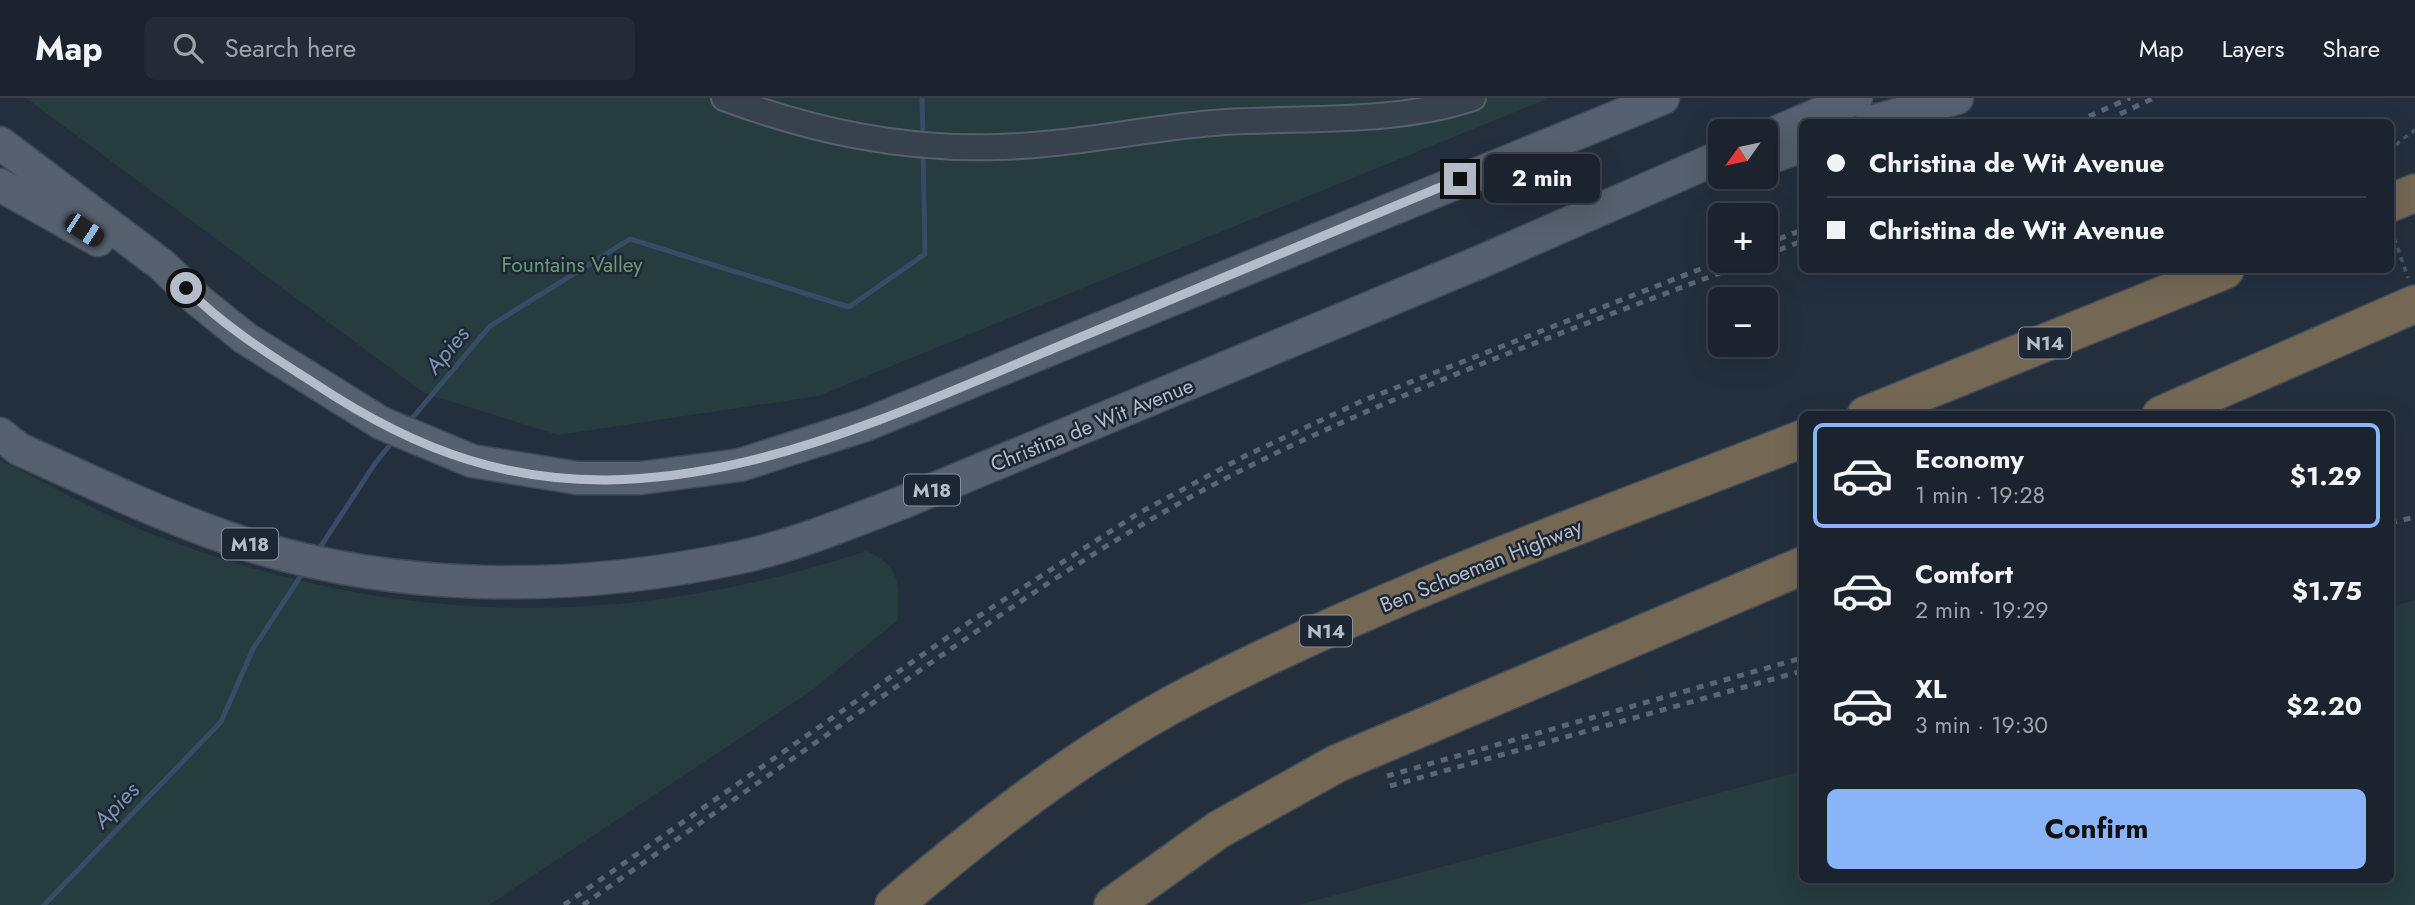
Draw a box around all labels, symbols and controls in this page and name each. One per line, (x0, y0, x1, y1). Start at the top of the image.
search box (145, 17, 635, 80)
text: Map (35, 25, 103, 72)
icon: search (169, 29, 207, 67)
text: Search here (225, 29, 356, 67)
text: Map (2139, 31, 2184, 66)
text: Layers (2222, 31, 2284, 66)
text: Share (2322, 31, 2380, 66)
north arrow (1708, 119, 1778, 189)
map controls (1708, 119, 1778, 357)
text: Christina de Wit Avenue (1869, 144, 2164, 182)
callout: 2 min (1484, 154, 1600, 204)
text: 2 min (1512, 161, 1572, 195)
route end (1444, 163, 1476, 195)
button: + (1708, 203, 1778, 273)
car (61, 210, 108, 250)
text: Christina de Wit Avenue (1869, 211, 2164, 249)
park label: Fountains Valley (501, 250, 643, 280)
route start (170, 272, 202, 304)
button: − (1708, 287, 1778, 357)
water label: Apies (416, 318, 478, 382)
road number: N14 (2019, 328, 2071, 358)
street label: Christina de Wit Avenue (986, 370, 1198, 479)
text: Economy (1915, 440, 2024, 478)
icon: car (1831, 444, 1894, 507)
text: $1.29 (2290, 457, 2362, 495)
road number: M18 (904, 474, 960, 506)
text: 1 min · 19:28 (1915, 478, 2045, 512)
street label: Ben Schoeman Highway (1376, 511, 1587, 620)
road number: M18 (222, 528, 278, 560)
text: Comfort (1915, 555, 2013, 593)
icon: car (1831, 559, 1894, 622)
text: $1.75 (2292, 572, 2362, 610)
text: 2 min · 19:29 (1915, 593, 2049, 627)
road number: N14 (1300, 616, 1352, 646)
text: XL (1915, 670, 1947, 708)
icon: car (1831, 674, 1894, 737)
text: $2.20 (2286, 687, 2362, 725)
text: 3 min · 19:30 (1915, 708, 2048, 742)
water label: Apies (84, 773, 148, 837)
button: Confirm (1827, 789, 2366, 869)

